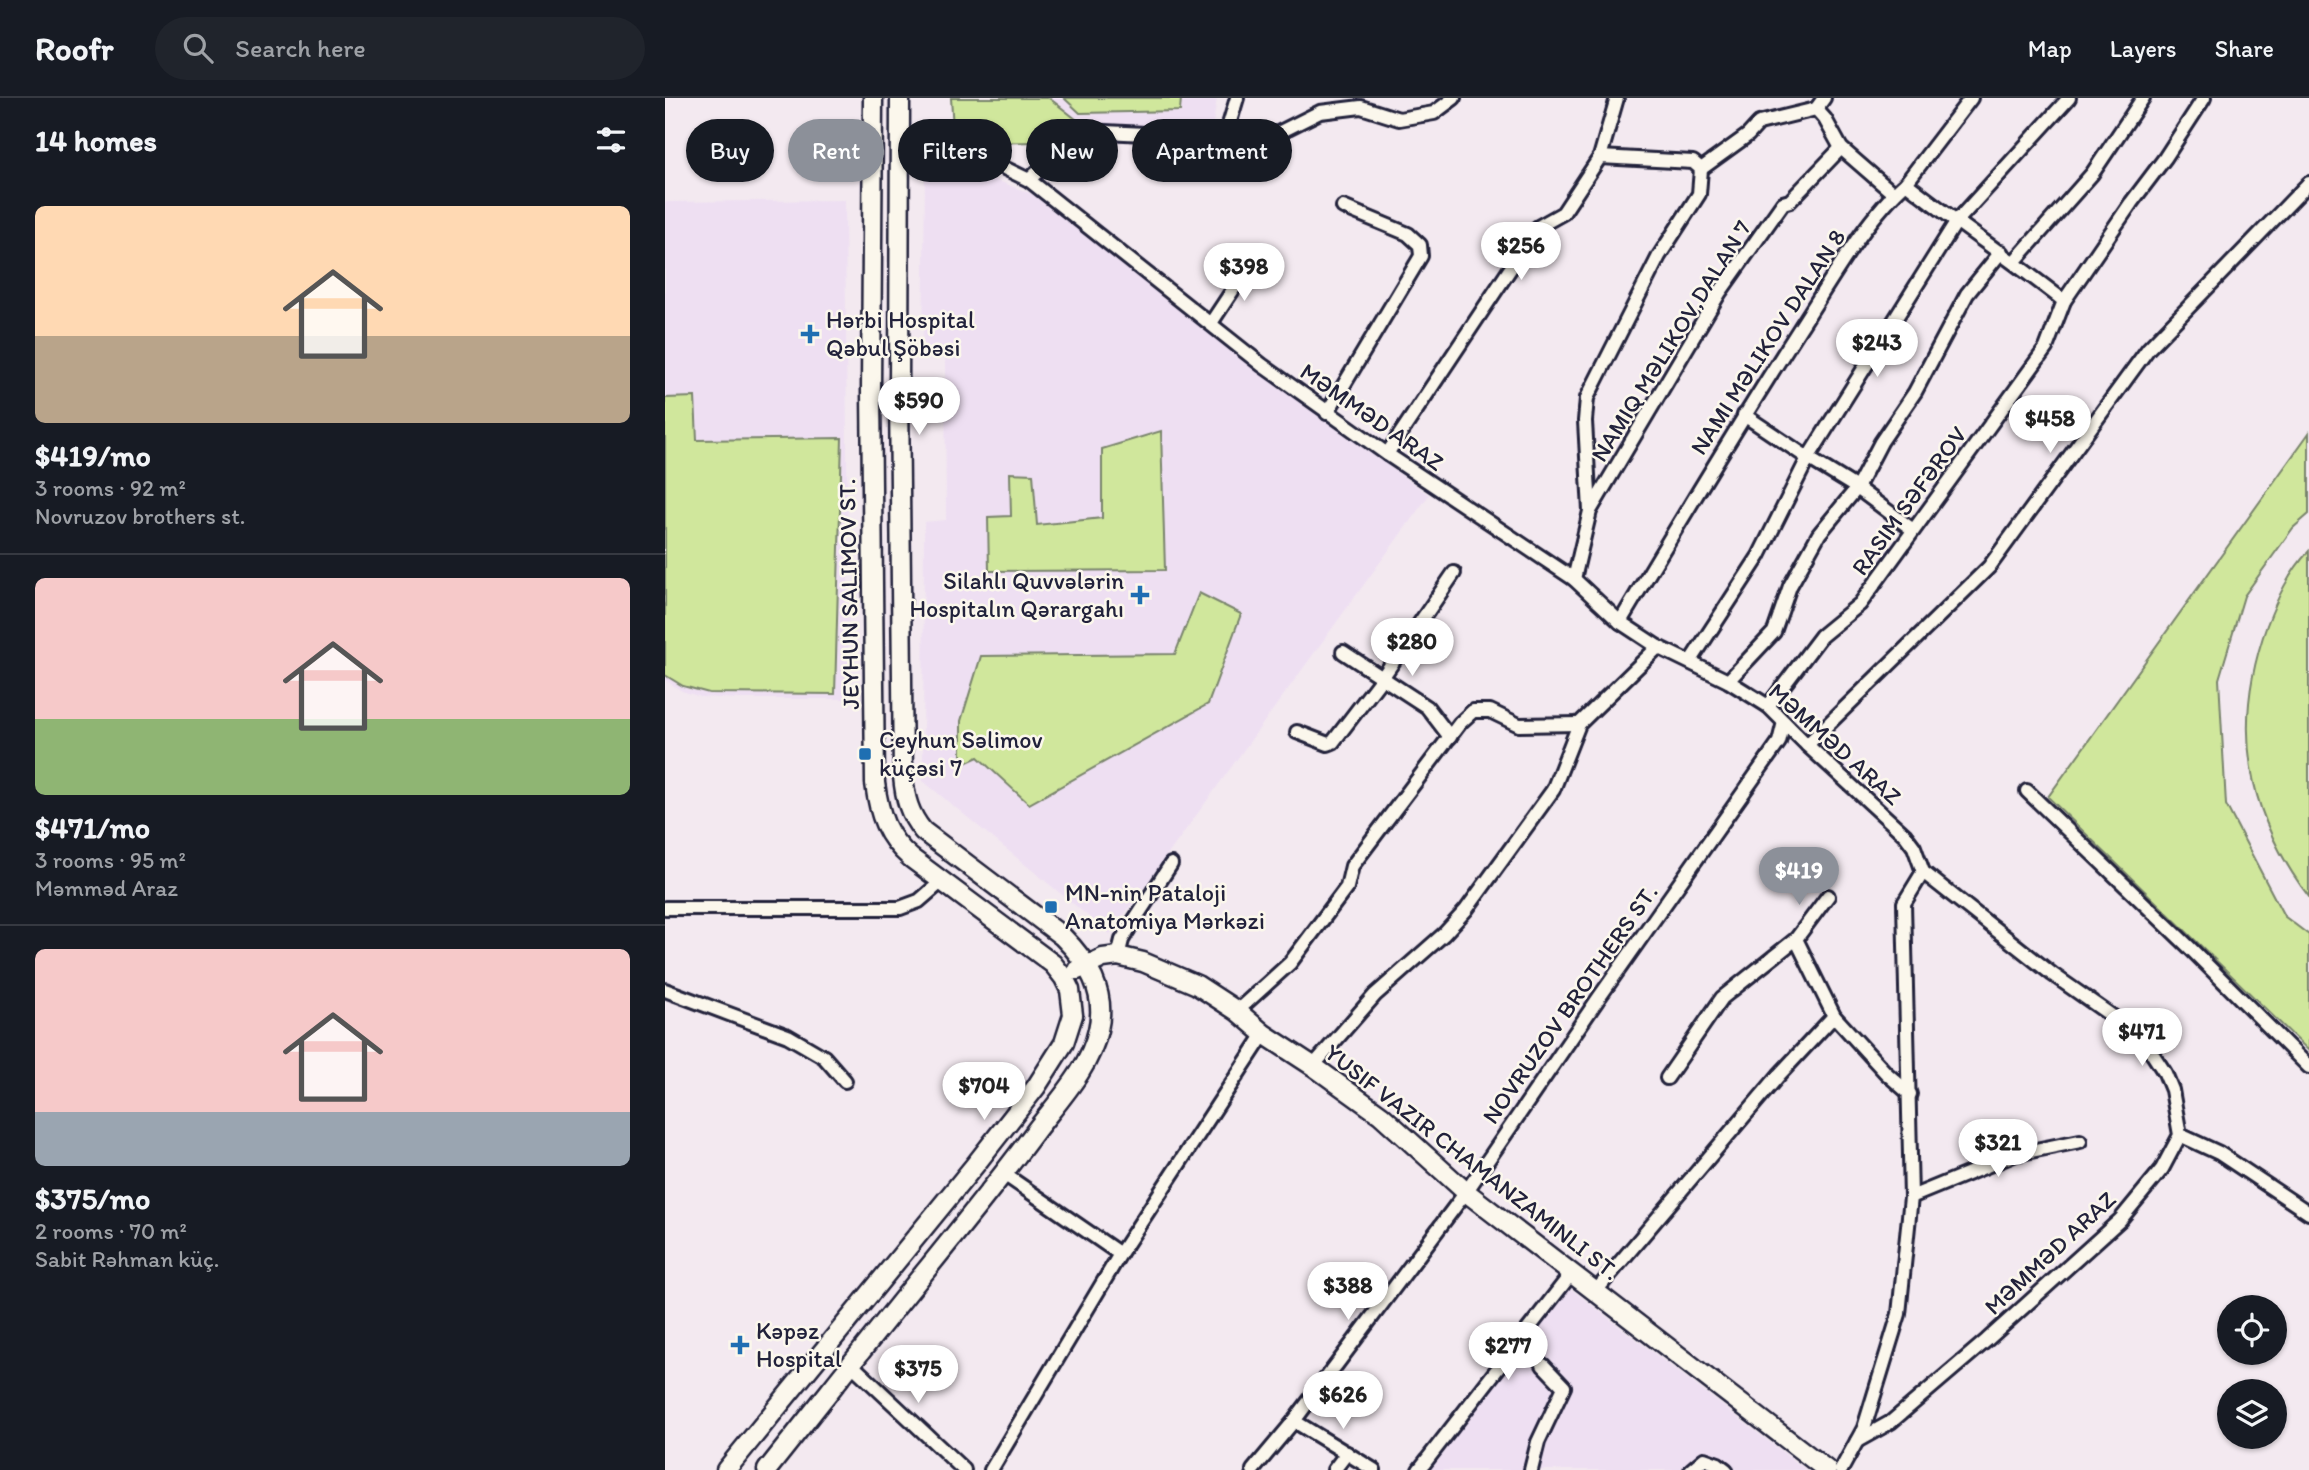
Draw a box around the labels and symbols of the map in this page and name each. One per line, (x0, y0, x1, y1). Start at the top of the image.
street label: NAMIQ MƏLIKOV,DALAN 7 (1584, 215, 1757, 467)
pin: $256 (1480, 222, 1562, 282)
street label: NAMI MƏLIKOV DALAN 8 (1684, 223, 1851, 460)
pin: $398 (1203, 244, 1285, 303)
place label: Hərbi Hospital Qəbul Şöbəsi (826, 305, 975, 362)
pin: $243 (1836, 320, 1918, 379)
marker: Hərbi Hospital Qəbul Şöbəsi (800, 324, 820, 344)
street label: MƏMMƏD ARAZ (1295, 356, 1450, 477)
pin: $590 (878, 378, 960, 437)
pin: $458 (2009, 396, 2091, 455)
street label: RASIM SƏFƏROV (1845, 421, 1972, 581)
street label: JEYHUN SALIMOV ST. (832, 478, 865, 710)
place label: Silahlı Quvvələrin Hospitalın Qərargahı (909, 566, 1124, 623)
marker: Silahlı Quvvələrin Hospitalın Qərargahı (1130, 585, 1150, 605)
pin: $280 (1371, 618, 1453, 678)
street label: MƏMMƏD ARAZ (1763, 676, 1908, 811)
place label: Ceyhun Səlimov küçəsi 7 (879, 725, 1043, 782)
marker: Ceyhun Səlimov küçəsi 7 (857, 746, 873, 762)
pin: $419 (1758, 848, 1840, 907)
place label: MN-nin Pataloji Anatomiya Mərkəzi (1065, 878, 1265, 935)
street label: NOVRUZOV BROTHERS ST. (1476, 878, 1664, 1129)
marker: MN-nin Pataloji Anatomiya Mərkəzi (1043, 899, 1059, 915)
pin: $471 (2101, 1009, 2183, 1068)
street label: YUSIF VAZIR CHAMANZAMINLI ST. (1319, 1037, 1626, 1286)
pin: $704 (943, 1062, 1025, 1122)
pin: $321 (1957, 1119, 2039, 1179)
street label: MƏMMƏD ARAZ (1978, 1184, 2121, 1321)
pin: $388 (1307, 1262, 1389, 1322)
place label: Kəpəz Hospital (756, 1316, 842, 1373)
pin: $277 (1467, 1322, 1549, 1382)
marker: Kəpəz Hospital (730, 1335, 750, 1355)
pin: $375 (877, 1346, 959, 1405)
pin: $626 (1302, 1372, 1384, 1431)

